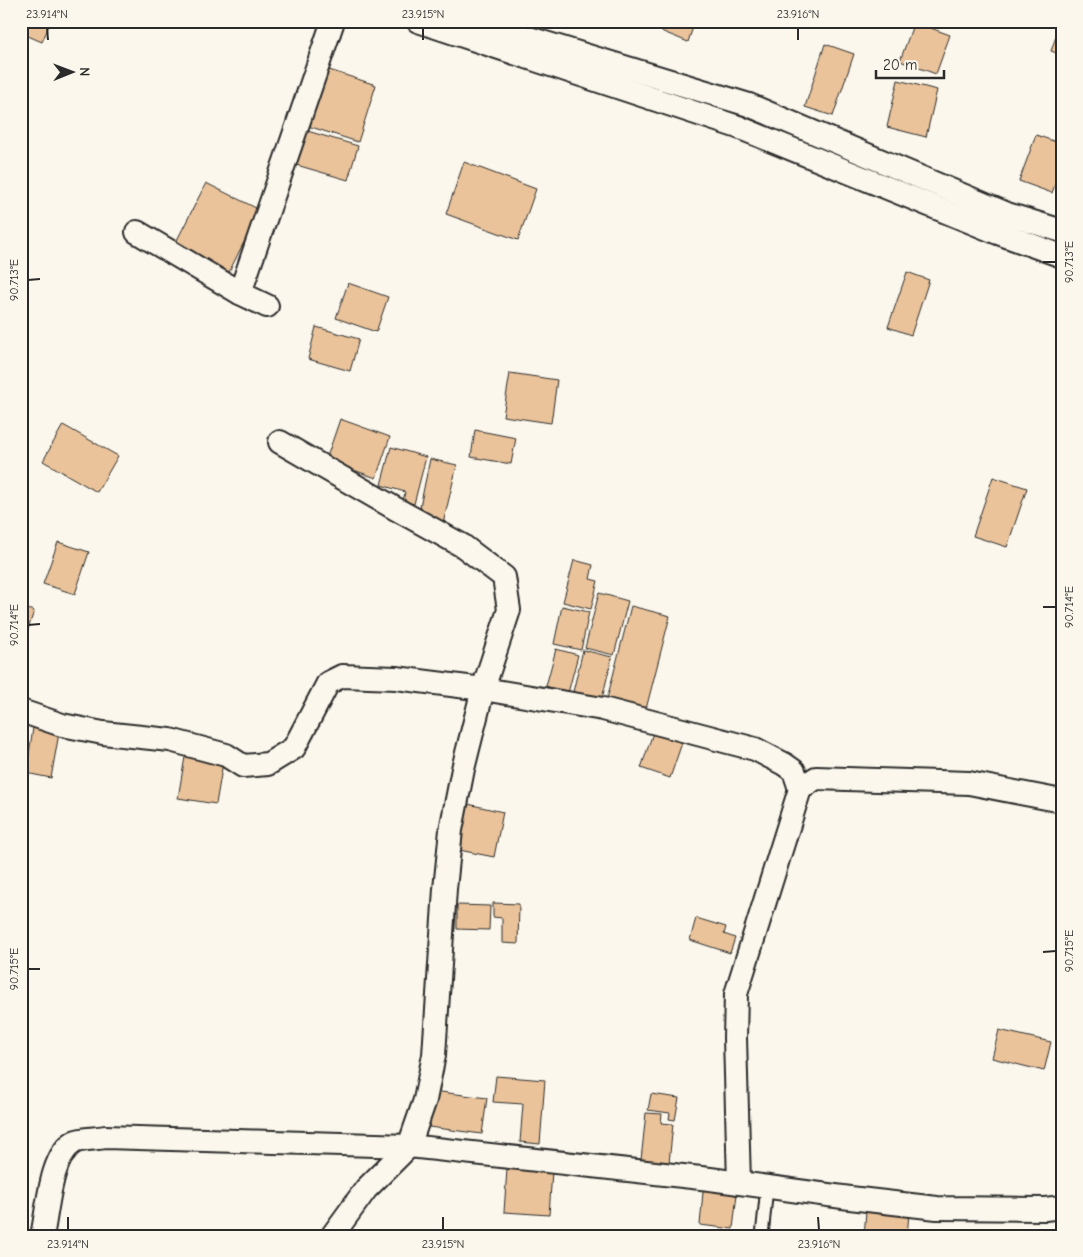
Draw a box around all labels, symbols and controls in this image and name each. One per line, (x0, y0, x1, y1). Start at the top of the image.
text: 23.914°N (26, 7, 68, 21)
text: 23.915°N (402, 7, 444, 21)
text: 23.916°N (777, 7, 819, 21)
north arrow (48, 48, 98, 98)
scale bar (876, 48, 943, 80)
text: 20 m (883, 56, 917, 74)
text: N (76, 67, 93, 76)
text: 90.713°E (1062, 241, 1076, 283)
text: 90.713°E (7, 259, 21, 301)
text: 90.714°E (1062, 586, 1076, 628)
text: 90.714°E (7, 604, 21, 646)
text: 90.715°E (1062, 930, 1076, 972)
text: 90.715°E (7, 948, 21, 990)
text: 23.914°N (47, 1237, 89, 1251)
text: 23.915°N (422, 1237, 464, 1251)
text: 23.916°N (798, 1237, 840, 1251)

